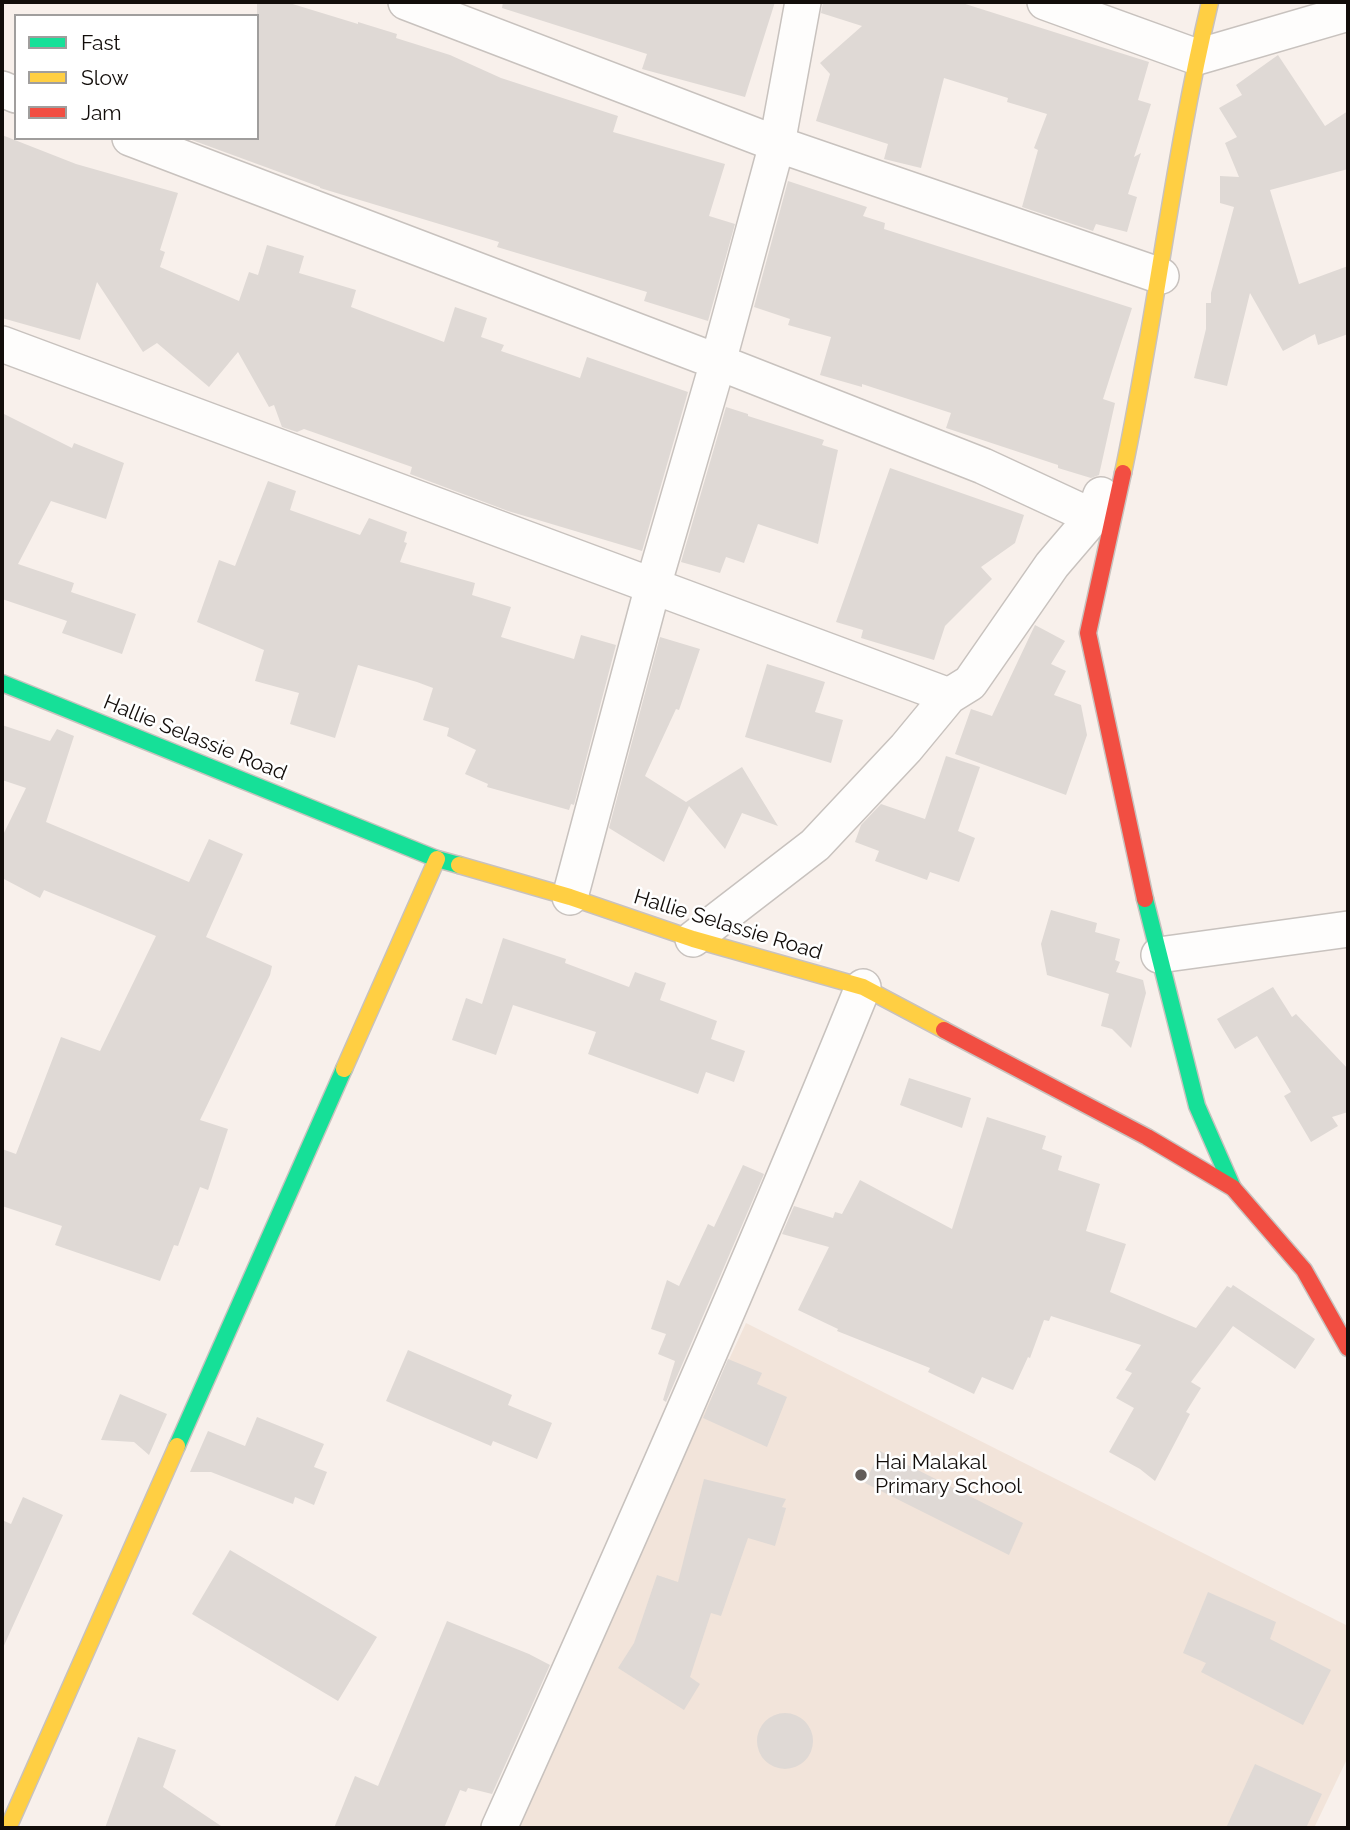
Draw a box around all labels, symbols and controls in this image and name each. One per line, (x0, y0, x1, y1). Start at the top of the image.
legend (14, 14, 259, 140)
text: Fast (81, 30, 121, 55)
text: Slow (81, 65, 129, 90)
text: Jam (81, 100, 122, 125)
street label: Hallie Selassie Road (100, 690, 290, 786)
street label: Hallie Selassie Road (631, 884, 825, 966)
place label: Hai Malakal Primary School (875, 1450, 1022, 1500)
marker: Hai Malakal Primary School (853, 1467, 869, 1483)

